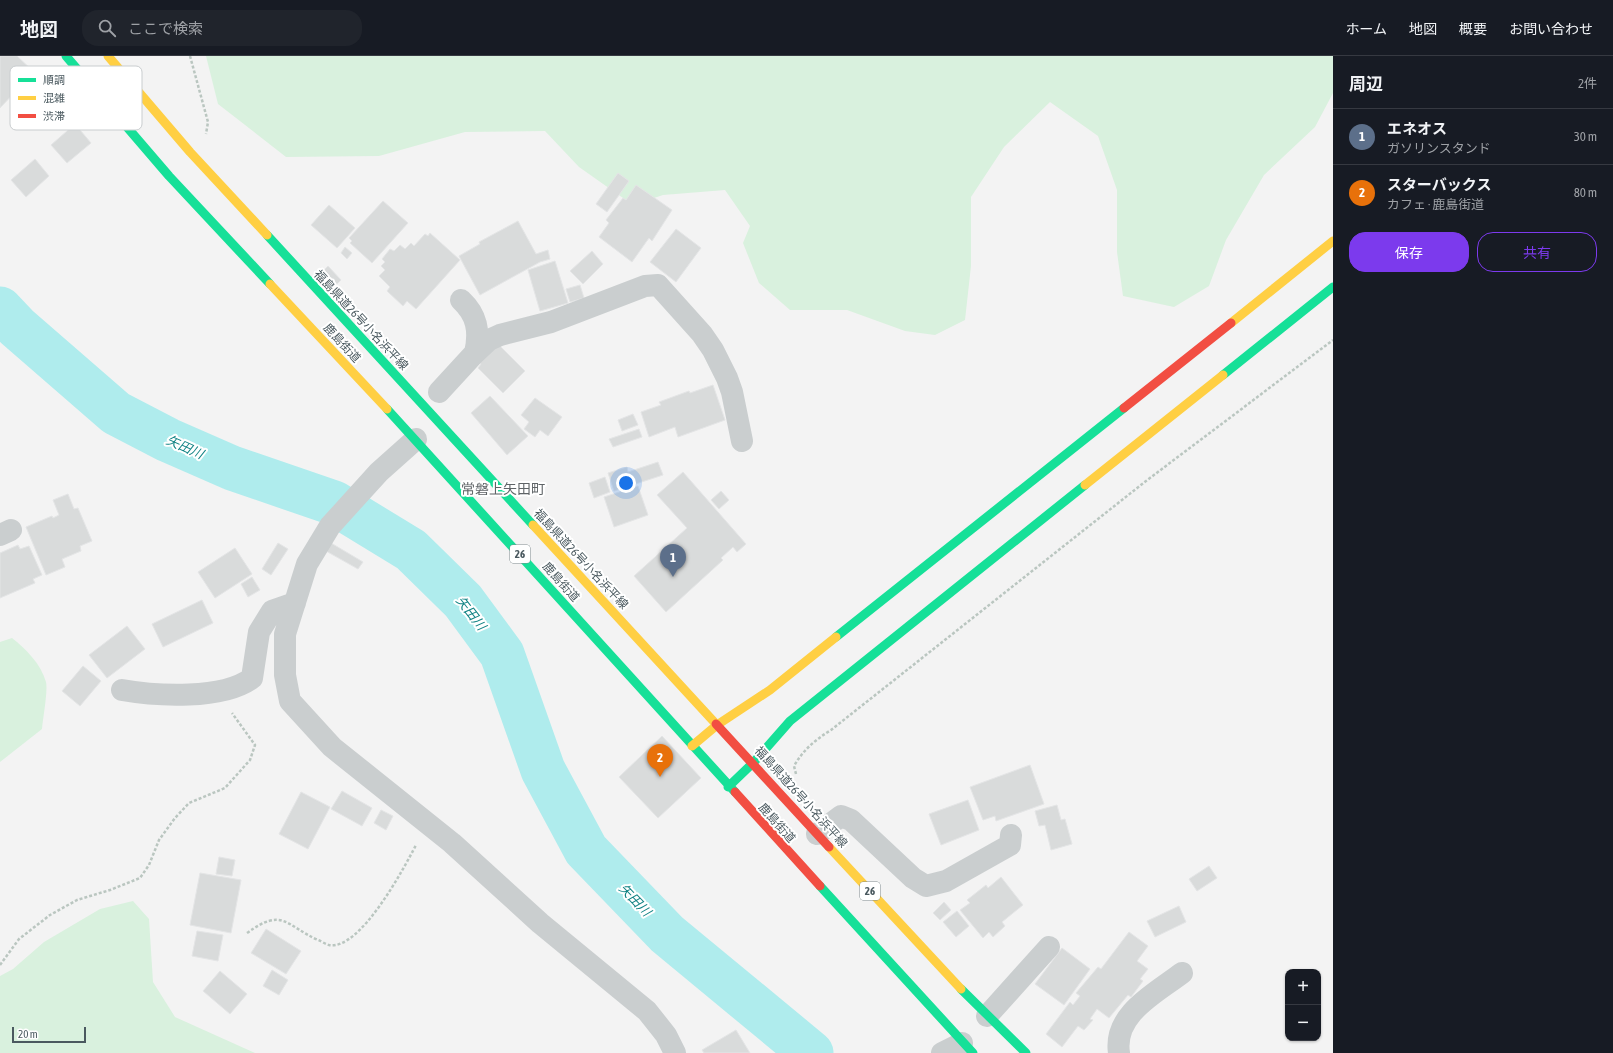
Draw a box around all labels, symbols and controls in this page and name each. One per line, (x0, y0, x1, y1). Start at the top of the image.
search box (82, 10, 362, 46)
icon: search (96, 17, 118, 39)
text: 地図 (20, 18, 58, 40)
text: ここで検索 (128, 20, 203, 37)
text: ホーム (1345, 21, 1387, 37)
text: 地図 (1409, 21, 1437, 37)
text: 概要 (1459, 21, 1487, 37)
text: お問い合わせ (1509, 21, 1593, 37)
legend (10, 66, 142, 130)
text: 順調 (43, 74, 65, 86)
text: 周辺 (1349, 74, 1383, 94)
text: 2件 (1578, 76, 1597, 91)
text: 混雑 (43, 92, 65, 104)
text: 渋滞 (43, 110, 65, 122)
text: エネオス (1387, 120, 1447, 137)
text: 1 (1359, 129, 1365, 144)
text: 30 m (1574, 129, 1597, 144)
text: ガソリンスタンド (1387, 141, 1491, 156)
text: スターバックス (1387, 176, 1491, 193)
text: 2 (1359, 185, 1365, 200)
text: 80 m (1574, 185, 1597, 200)
text: カフェ · 鹿島街道 (1387, 197, 1484, 212)
button: 保存 (1349, 232, 1469, 272)
button: 共有 (1477, 232, 1597, 272)
street label: 福島県道26号小名浜平線 (311, 267, 411, 373)
street label: 鹿島街道 (321, 321, 363, 365)
water label: 矢田川 (164, 432, 208, 463)
your location (616, 473, 636, 493)
district label: 常磐上矢田町 (461, 481, 545, 497)
street label: 福島県道26号小名浜平線 (531, 506, 631, 612)
pin: 1 (660, 544, 686, 577)
road number: 26 (510, 545, 530, 563)
street label: 鹿島街道 (540, 559, 582, 605)
water label: 矢田川 (453, 593, 490, 635)
pin: 2 (647, 744, 673, 777)
street label: 福島県道26号小名浜平線 (752, 744, 850, 850)
street label: 鹿島街道 (756, 800, 798, 846)
water label: 矢田川 (616, 881, 655, 921)
road number: 26 (860, 882, 880, 900)
map controls (1285, 969, 1321, 1041)
button: + (1285, 969, 1321, 1005)
button: − (1285, 1005, 1321, 1041)
scale bar (12, 1025, 86, 1044)
text: 20 m (18, 1028, 38, 1040)

